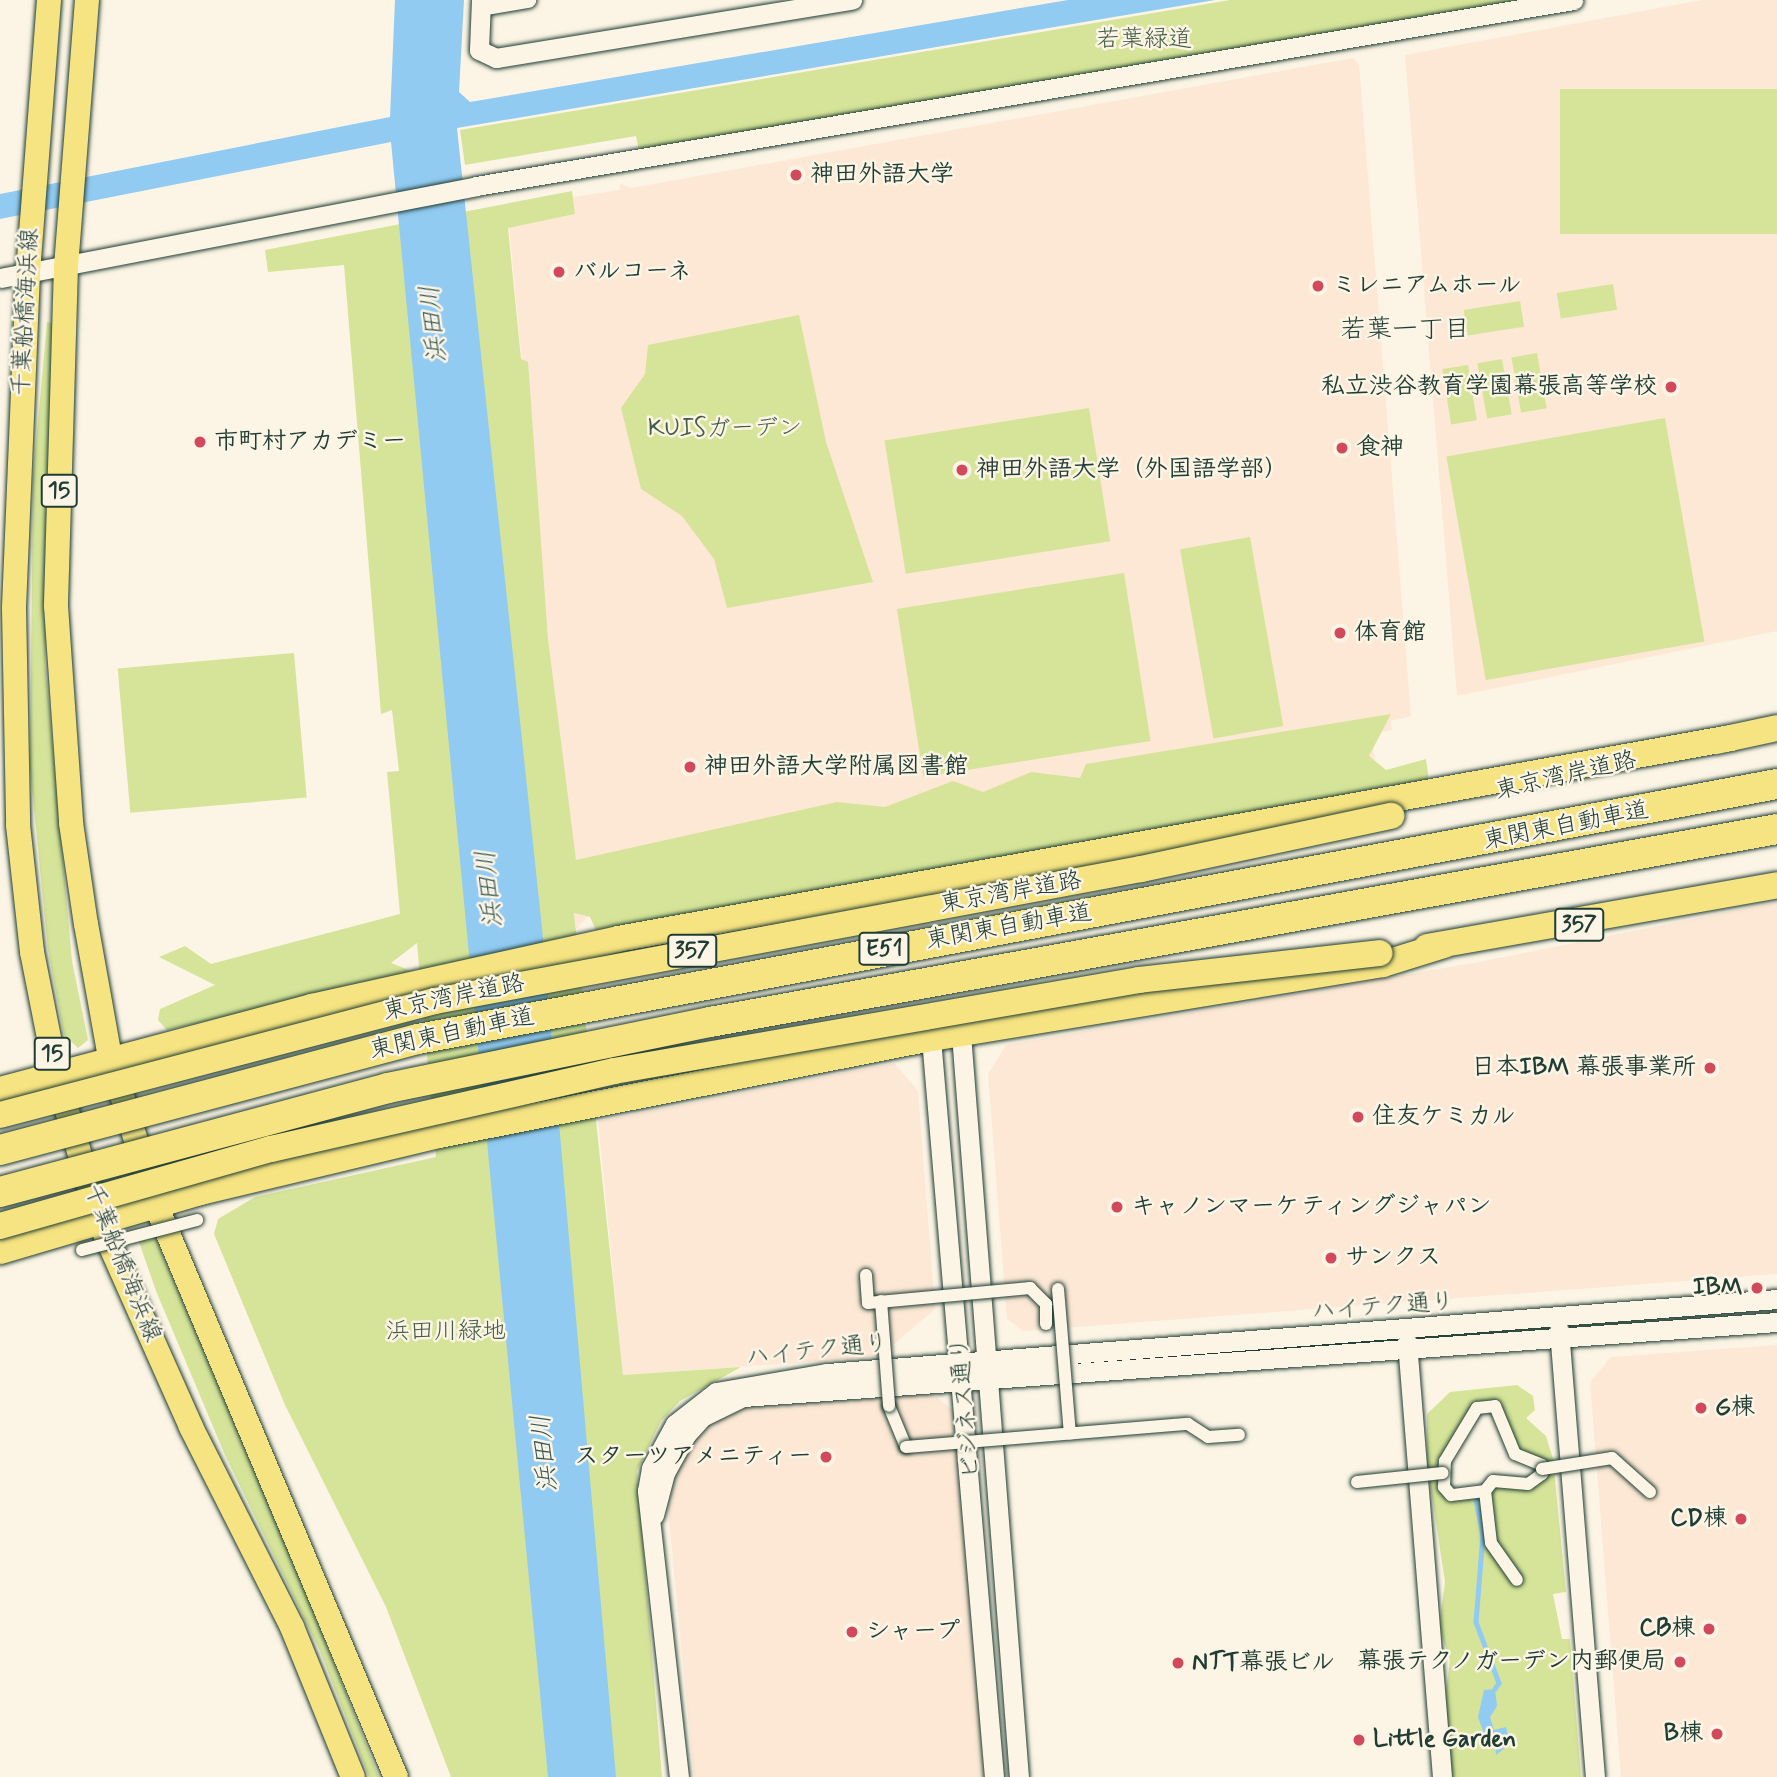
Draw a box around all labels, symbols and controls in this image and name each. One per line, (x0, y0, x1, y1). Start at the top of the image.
park label: 若葉緑道 (1096, 26, 1192, 54)
place label: 神田外語大学 (810, 161, 954, 189)
marker: 神田外語大学 (788, 167, 804, 183)
street label: 千葉船橋海浜線 (7, 227, 45, 397)
place label: バルコーネ (573, 258, 693, 286)
marker: バルコーネ (551, 264, 567, 280)
place label: ミレニアムホール (1332, 272, 1524, 300)
marker: ミレニアムホール (1310, 278, 1326, 294)
water label: 浜田川 (415, 284, 455, 364)
district label: 若葉一丁目 (1340, 315, 1470, 347)
place label: 私立渋谷教育学園幕張高等学校 (1321, 373, 1657, 401)
marker: 私立渋谷教育学園幕張高等学校 (1663, 379, 1679, 395)
park label: KUISガーデン (648, 415, 802, 443)
place label: 市町村アカデミー (214, 428, 406, 456)
marker: 市町村アカデミー (192, 434, 208, 450)
place label: 食神 (1356, 434, 1404, 462)
marker: 食神 (1334, 440, 1350, 456)
place label: 神田外語大学（外国語学部） (976, 456, 1288, 484)
marker: 神田外語大学（外国語学部） (954, 462, 970, 478)
road number: 15 (40, 471, 78, 510)
place label: 体育館 (1354, 619, 1426, 647)
marker: 体育館 (1332, 625, 1348, 641)
street label: 東京湾岸道路 (1493, 746, 1639, 806)
place label: 神田外語大学附属図書館 (704, 753, 968, 781)
marker: 神田外語大学附属図書館 (682, 759, 698, 775)
street label: 東関東自動車道 (1481, 796, 1651, 856)
water label: 浜田川 (471, 849, 511, 929)
street label: 東京湾岸道路 (938, 866, 1084, 920)
street label: 東関東自動車道 (924, 898, 1094, 956)
road number: 357 (1553, 906, 1605, 944)
road number: E51 (858, 930, 910, 968)
road number: 357 (666, 932, 718, 970)
street label: 東京湾岸道路 (381, 969, 527, 1027)
street label: 東関東自動車道 (367, 1002, 537, 1066)
road number: 15 (33, 1035, 71, 1074)
place label: 日本IBM 幕張事業所 (1471, 1054, 1696, 1082)
marker: 日本IBM 幕張事業所 (1702, 1060, 1718, 1076)
place label: 住友ケミカル (1372, 1103, 1516, 1131)
marker: 住友ケミカル (1350, 1109, 1366, 1125)
street label: 千葉船橋海浜線 (77, 1180, 167, 1346)
place label: キャノンマーケティングジャパン (1131, 1193, 1491, 1221)
marker: キャノンマーケティングジャパン (1109, 1199, 1125, 1215)
place label: サンクス (1345, 1244, 1441, 1272)
marker: サンクス (1323, 1250, 1339, 1266)
place label: IBM (1693, 1274, 1743, 1302)
marker: IBM (1749, 1280, 1765, 1296)
street label: ハイテク通り (1310, 1288, 1456, 1326)
park label: 浜田川緑地 (386, 1318, 506, 1346)
street label: ハイテク通り (744, 1329, 890, 1373)
street label: ビジネス通り (945, 1335, 987, 1481)
place label: G棟 (1715, 1394, 1755, 1422)
marker: G棟 (1693, 1400, 1709, 1416)
water label: 浜田川 (526, 1413, 566, 1493)
place label: スターツアメニティー (572, 1443, 812, 1471)
marker: スターツアメニティー (818, 1449, 834, 1465)
place label: CD棟 (1670, 1505, 1727, 1533)
marker: CD棟 (1733, 1511, 1749, 1527)
place label: CB棟 (1639, 1615, 1695, 1643)
place label: シャープ (866, 1618, 962, 1646)
marker: CB棟 (1701, 1621, 1717, 1637)
marker: シャープ (844, 1624, 860, 1640)
place label: 幕張テクノガーデン内郵便局 (1354, 1648, 1666, 1676)
place label: NTT幕張ビル (1192, 1649, 1336, 1677)
marker: 幕張テクノガーデン内郵便局 (1672, 1654, 1688, 1670)
marker: NTT幕張ビル (1170, 1655, 1186, 1671)
place label: B棟 (1664, 1720, 1703, 1748)
place label: Little Garden (1373, 1726, 1514, 1754)
marker: B棟 (1709, 1726, 1725, 1742)
marker: Little Garden (1351, 1732, 1367, 1748)

